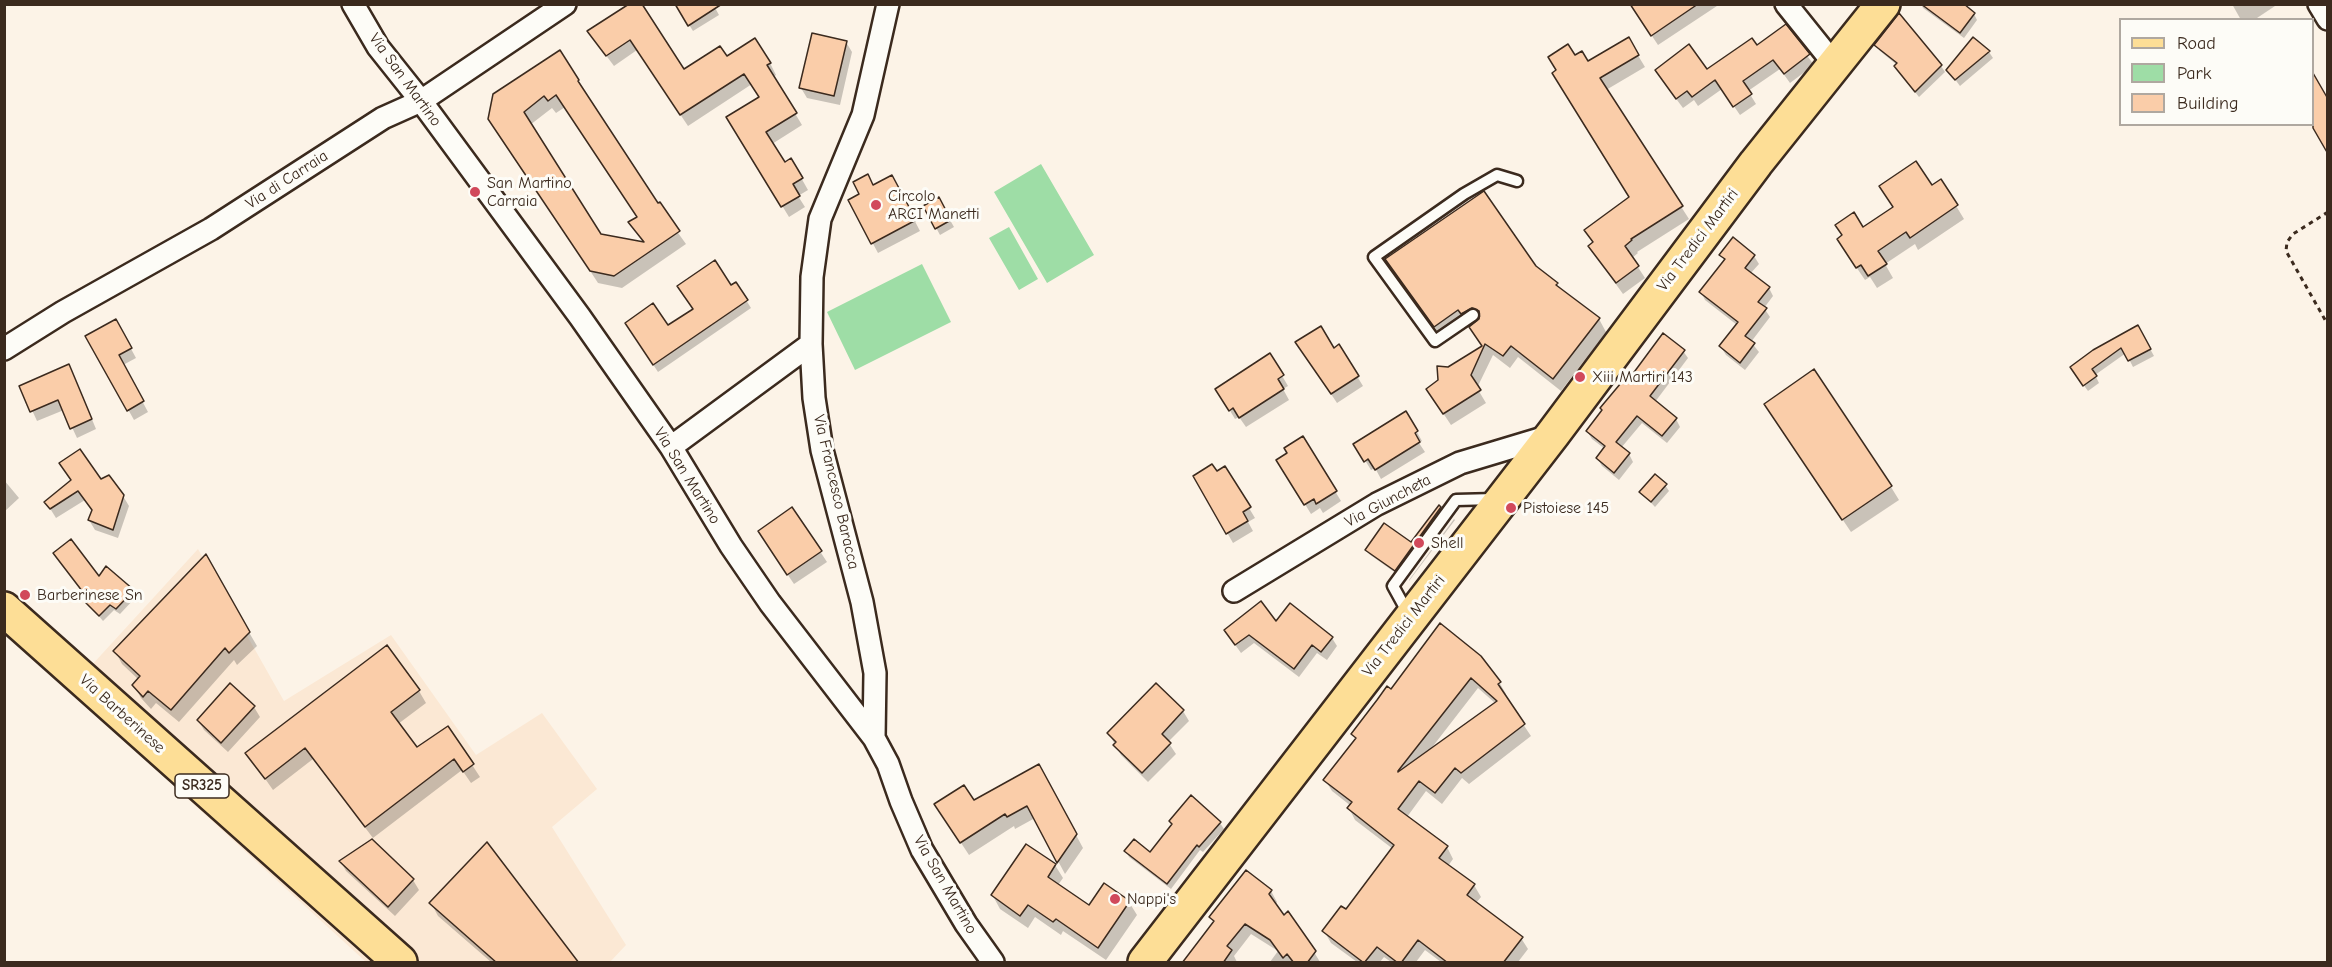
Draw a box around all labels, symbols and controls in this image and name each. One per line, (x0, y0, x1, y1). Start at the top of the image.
legend (2119, 18, 2314, 126)
street label: Via San Martino (365, 30, 445, 130)
text: Road (2177, 33, 2216, 54)
text: Park (2177, 63, 2211, 84)
text: Building (2177, 93, 2239, 114)
street label: Via di Carraia (242, 146, 332, 214)
place label: San Martino Carraia (487, 173, 572, 211)
marker: San Martino Carraia (468, 185, 482, 199)
street label: Via Tredici Martiri (1653, 185, 1743, 295)
place label: Circolo ARCI Manetti (888, 186, 980, 224)
marker: Circolo ARCI Manetti (869, 198, 883, 212)
place label: Xiii Martiri 143 (1592, 367, 1693, 387)
marker: Xiii Martiri 143 (1573, 370, 1587, 384)
street label: Via Francesco Baracca (809, 413, 863, 571)
street label: Via San Martino (650, 424, 724, 528)
street label: Via Giuncheta (1342, 470, 1434, 532)
place label: Pistoiese 145 (1523, 498, 1609, 518)
marker: Pistoiese 145 (1504, 501, 1518, 515)
place label: Shell (1431, 533, 1463, 553)
marker: Shell (1412, 536, 1426, 550)
street label: Via Tredici Martiri (1359, 572, 1449, 680)
place label: Barberinese Sn (37, 585, 143, 605)
marker: Barberinese Sn (18, 588, 32, 602)
street label: Via Barberinese (75, 671, 169, 757)
road number: SR325 (175, 774, 229, 798)
street label: Via San Martino (909, 832, 981, 938)
place label: Nappi's (1127, 889, 1176, 909)
marker: Nappi's (1108, 892, 1122, 906)

